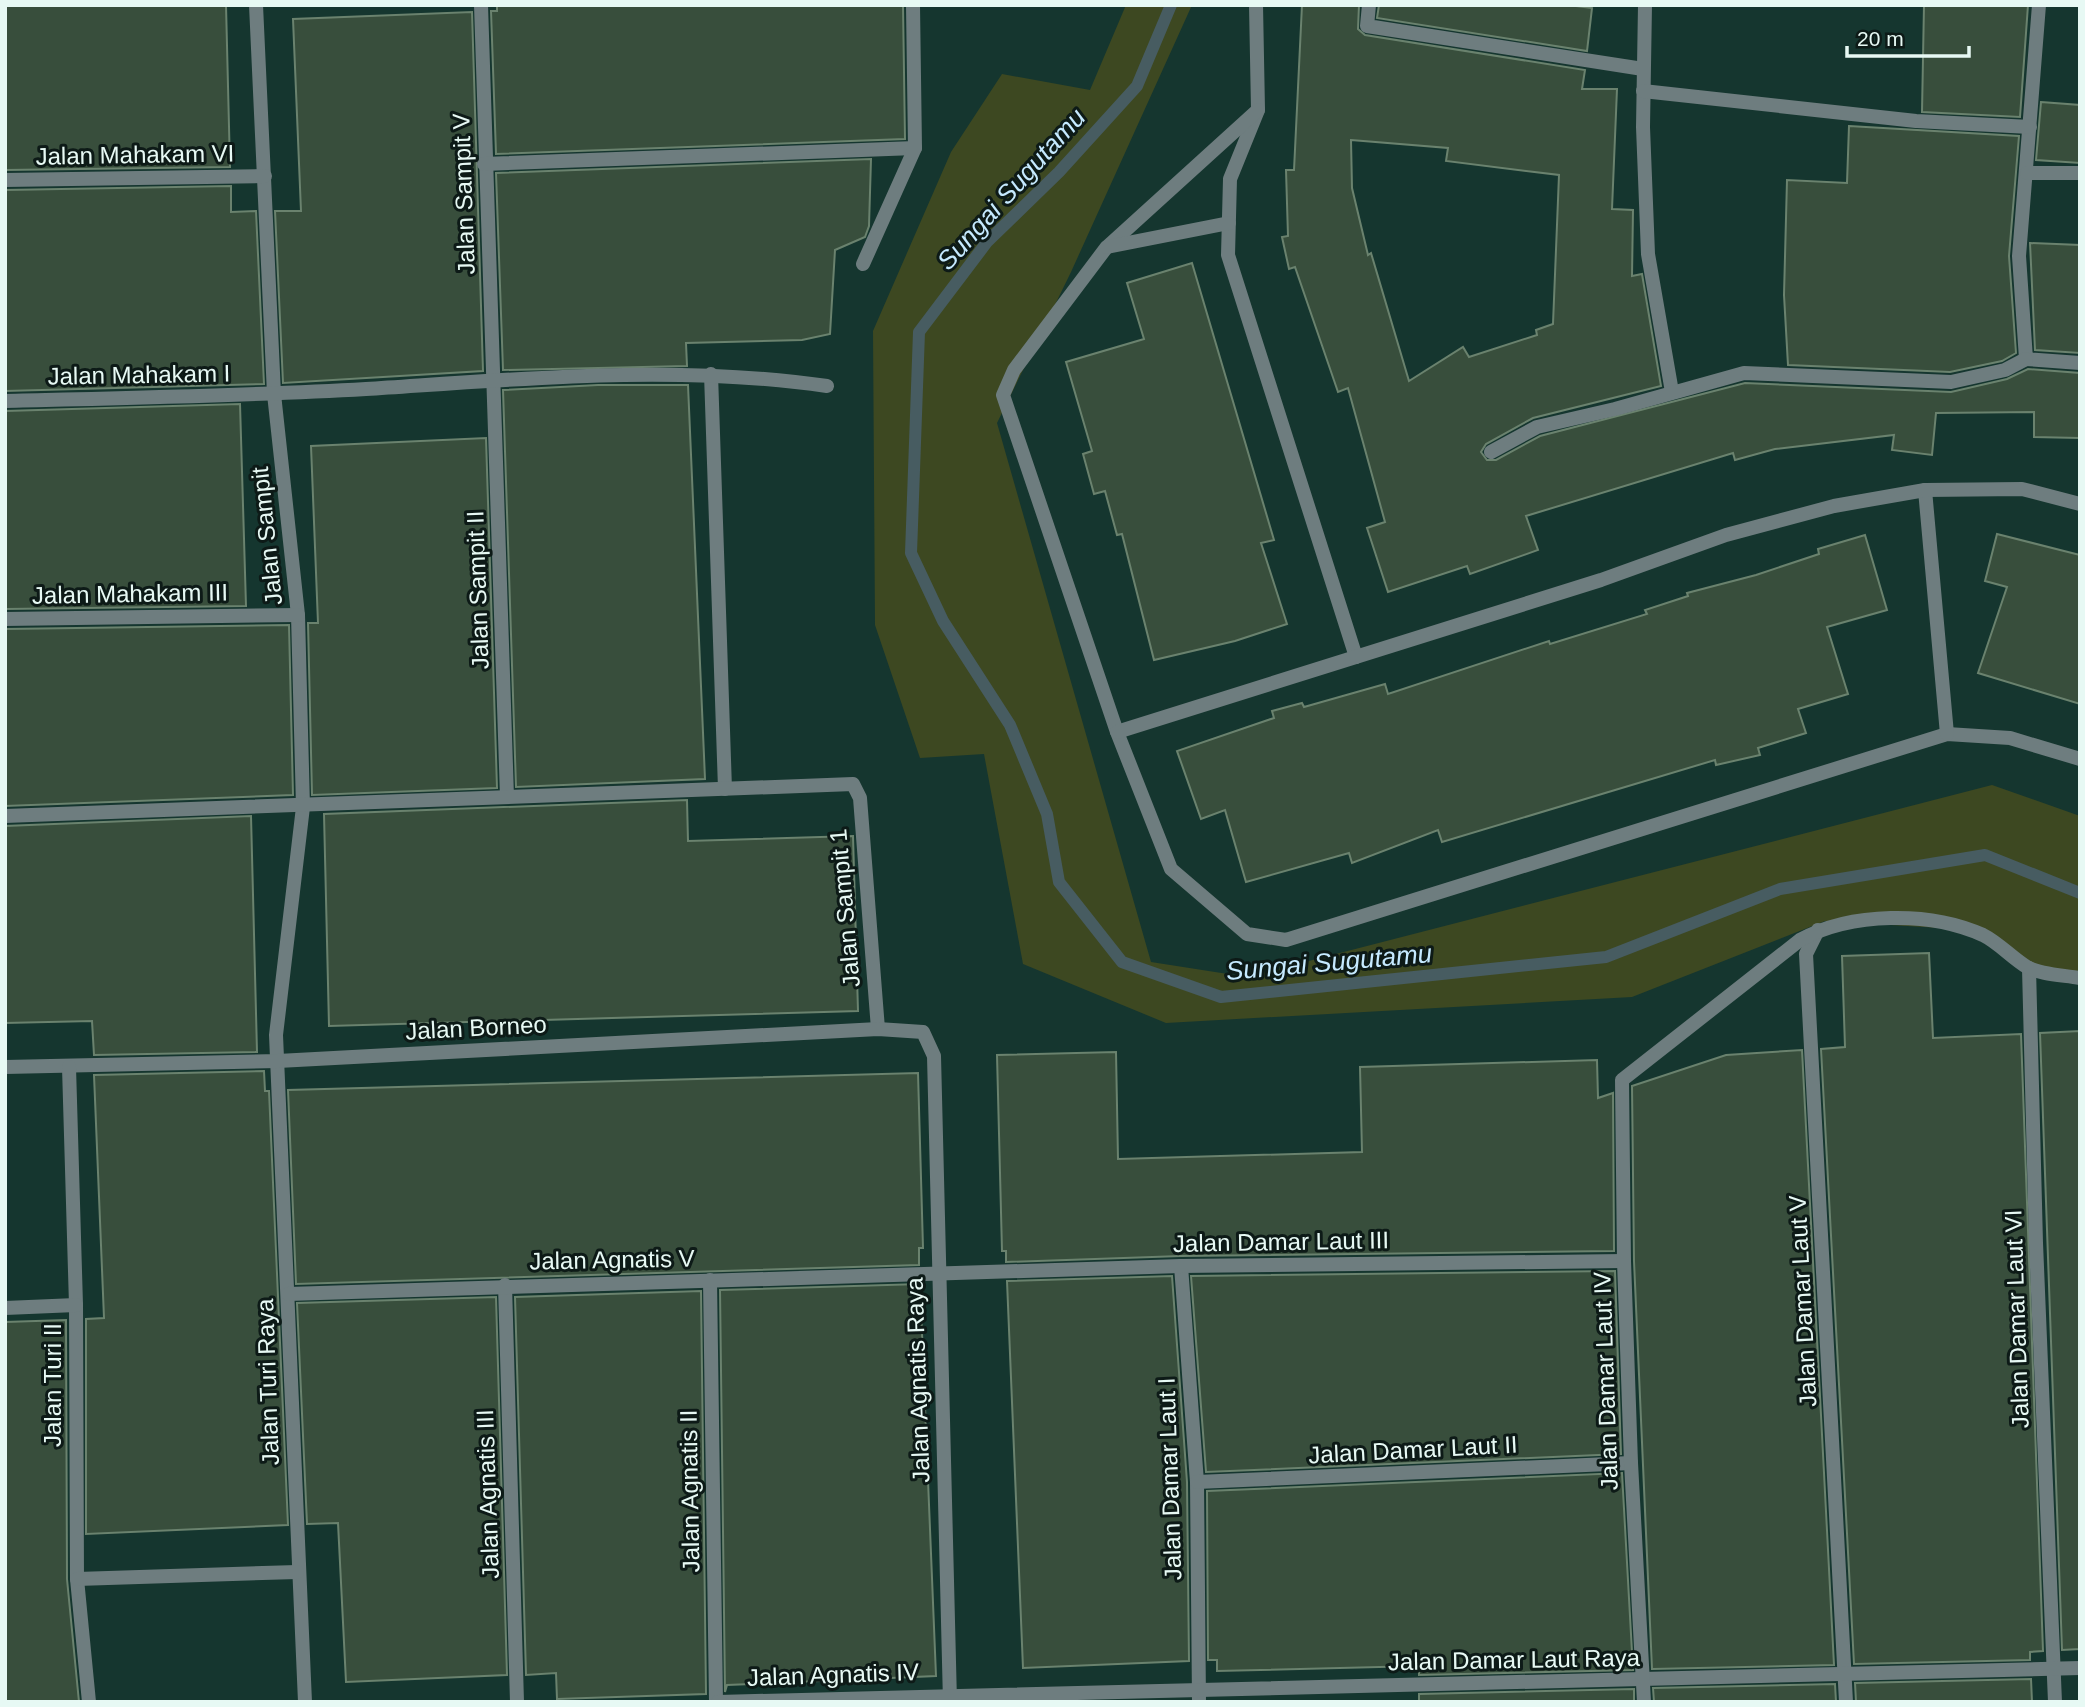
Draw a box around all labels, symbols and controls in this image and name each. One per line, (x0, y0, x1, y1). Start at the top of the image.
scale bar (1847, 14, 1969, 58)
text: 20 m (1857, 27, 1904, 50)
water label: Sungai Sugutamu (931, 102, 1091, 276)
street label: Jalan Sampit V (447, 113, 480, 275)
street label: Jalan Mahakam VI (35, 139, 235, 170)
street label: Jalan Mahakam I (47, 359, 231, 390)
street label: Jalan Sampit (246, 465, 287, 606)
street label: Jalan Sampit II (461, 510, 494, 670)
street label: Jalan Mahakam III (32, 578, 228, 609)
street label: Jalan Sampit 1 (824, 828, 865, 988)
water label: Sungai Sugutamu (1225, 938, 1433, 986)
street label: Jalan Borneo (405, 1010, 547, 1045)
street label: Jalan Damar Laut V (1783, 1194, 1822, 1408)
street label: Jalan Damar Laut VI (1999, 1209, 2034, 1429)
street label: Jalan Damar Laut III (1173, 1226, 1389, 1257)
street label: Jalan Agnatis V (529, 1245, 695, 1274)
street label: Jalan Damar Laut IV (1588, 1271, 1623, 1491)
street label: Jalan Agnatis Raya (900, 1276, 935, 1483)
street label: Jalan Turi Raya (251, 1298, 284, 1466)
street label: Jalan Turi II (39, 1323, 66, 1447)
street label: Jalan Damar Laut I (1152, 1377, 1187, 1581)
street label: Jalan Agnatis III (471, 1409, 504, 1579)
street label: Jalan Agnatis II (675, 1409, 704, 1573)
street label: Jalan Damar Laut II (1308, 1431, 1518, 1468)
street label: Jalan Damar Laut Raya (1388, 1644, 1641, 1675)
street label: Jalan Agnatis IV (747, 1658, 919, 1691)

